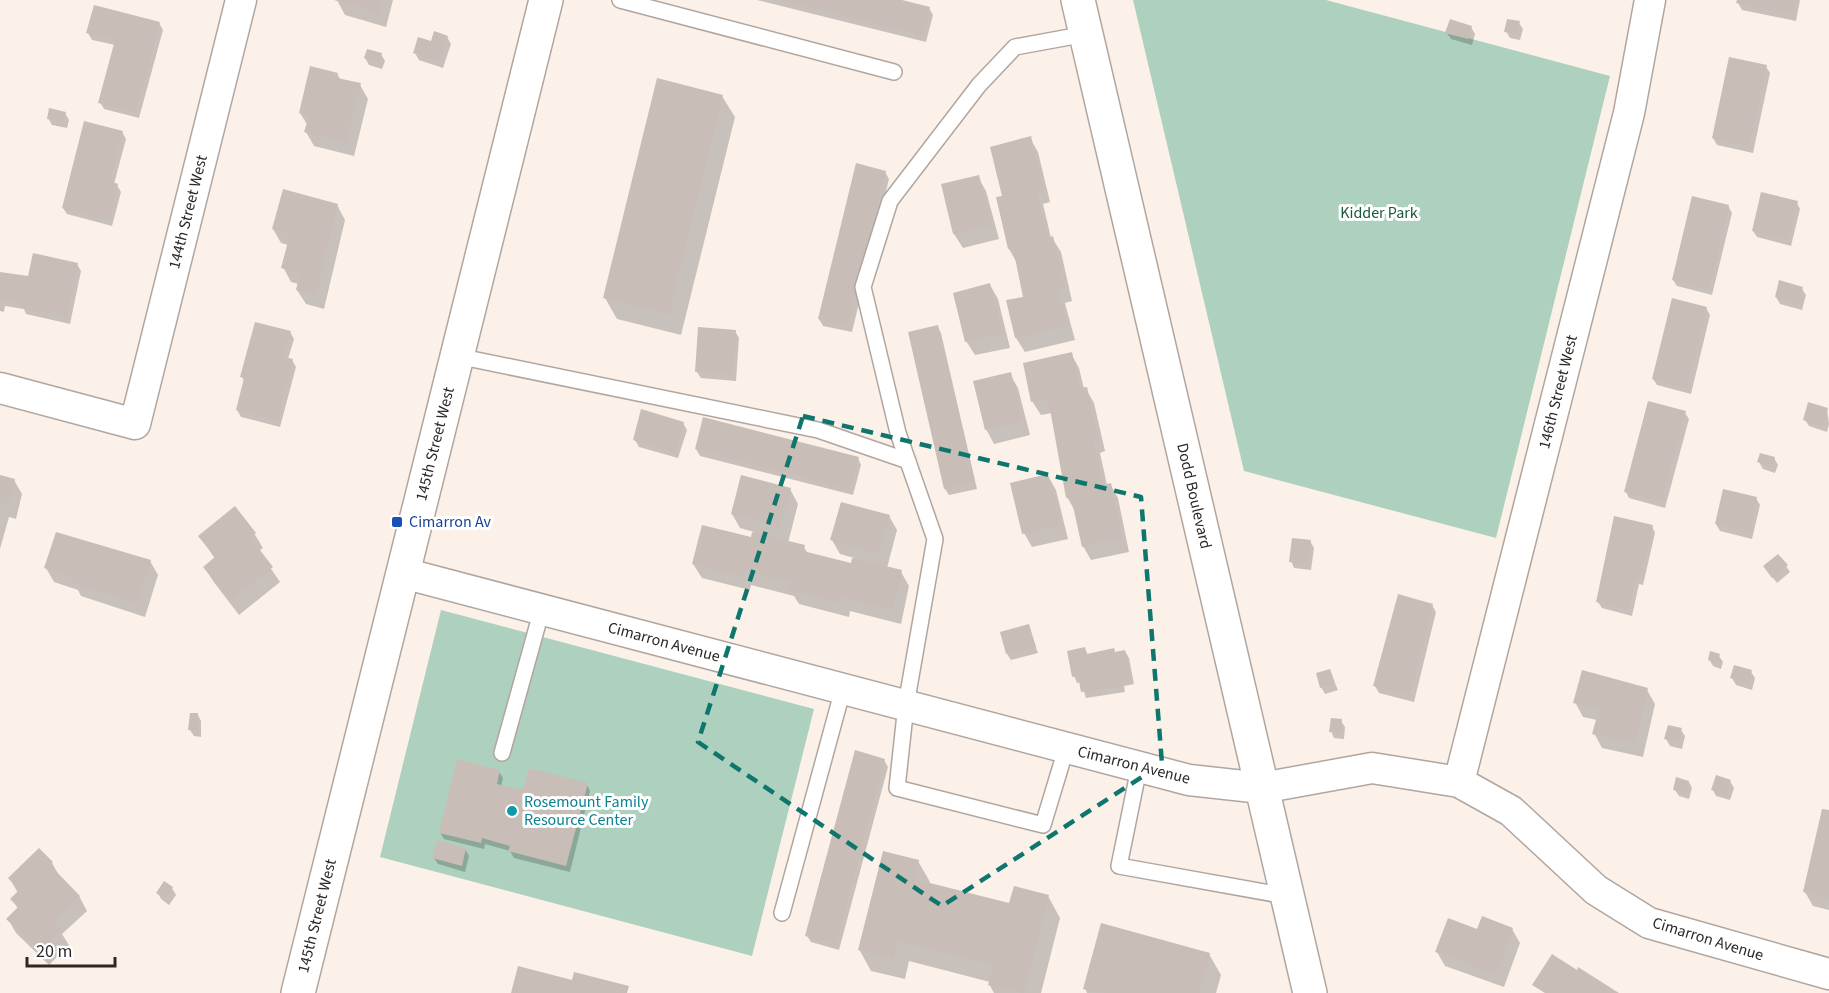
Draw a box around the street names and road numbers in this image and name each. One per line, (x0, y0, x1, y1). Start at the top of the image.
street label: 144th Street West (163, 152, 213, 271)
street label: 146th Street West (1533, 332, 1583, 451)
street label: 145th Street West (410, 384, 460, 503)
street label: Dodd Boulevard (1171, 441, 1217, 551)
street label: Cimarron Avenue (605, 616, 723, 668)
street label: Cimarron Avenue (1075, 740, 1193, 790)
street label: 145th Street West (292, 856, 342, 975)
street label: Cimarron Avenue (1650, 912, 1766, 966)

